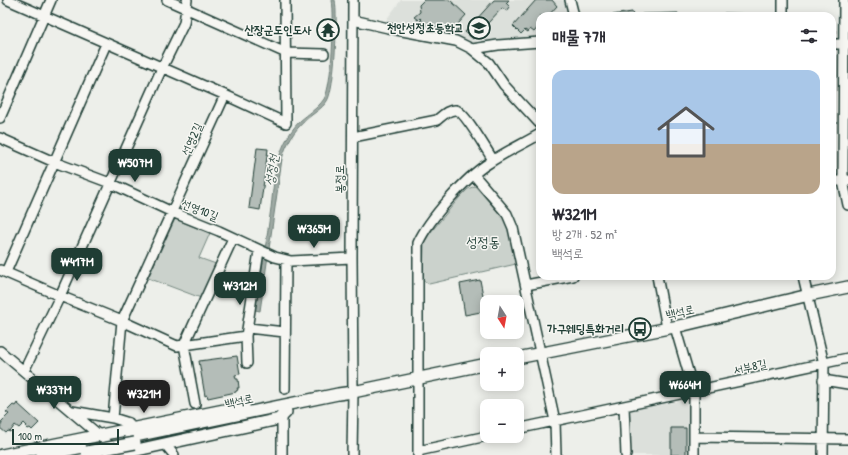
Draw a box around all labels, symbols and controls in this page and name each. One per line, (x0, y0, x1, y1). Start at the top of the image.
school or university icon: 천안성정초등학교 (466, 15, 492, 41)
temple icon: 산장군도인도사 (315, 17, 341, 43)
place label: 천안성정초등학교 (387, 19, 464, 36)
place label: 산장군도인도사 (243, 21, 312, 38)
text: 매물 7개 (552, 25, 605, 48)
icon: filters (798, 25, 820, 47)
icon: home (650, 96, 722, 168)
street label: 선영2길 (177, 119, 206, 158)
pin: ₩507M (107, 149, 163, 183)
water label: 성정천 (260, 152, 283, 187)
text: ₩507M (117, 153, 153, 171)
street label: 봉정로 (331, 165, 348, 193)
street label: 선영10길 (179, 194, 222, 225)
text: ₩321M (552, 202, 597, 225)
pin: ₩365M (286, 215, 342, 249)
text: ₩365M (297, 219, 331, 237)
text: 방 2개 · 52 m² (552, 225, 617, 243)
district label: 성정동 (466, 232, 500, 251)
text: 백석로 (552, 244, 583, 262)
pin: ₩417M (49, 248, 105, 282)
text: ₩417M (60, 252, 94, 270)
pin: ₩312M (212, 272, 268, 306)
text: ₩312M (223, 276, 257, 294)
north arrow (480, 295, 524, 339)
map controls (480, 295, 524, 443)
street label: 백석로 (664, 300, 696, 323)
bus stop icon: 가구웨딩특화거리 (627, 316, 653, 342)
place label: 가구웨딩특화거리 (547, 320, 624, 337)
button: + (480, 347, 524, 391)
street label: 서부8길 (731, 355, 769, 378)
pin: ₩664M (657, 371, 713, 405)
text: ₩664M (669, 375, 701, 393)
pin: ₩337M (26, 376, 82, 410)
text: ₩337M (36, 380, 72, 398)
pin: ₩321M (116, 380, 172, 414)
text: ₩321M (127, 384, 161, 402)
street label: 백석로 (223, 389, 255, 412)
button: − (480, 399, 524, 443)
scale bar (12, 427, 119, 446)
text: 100 m (18, 429, 42, 443)

